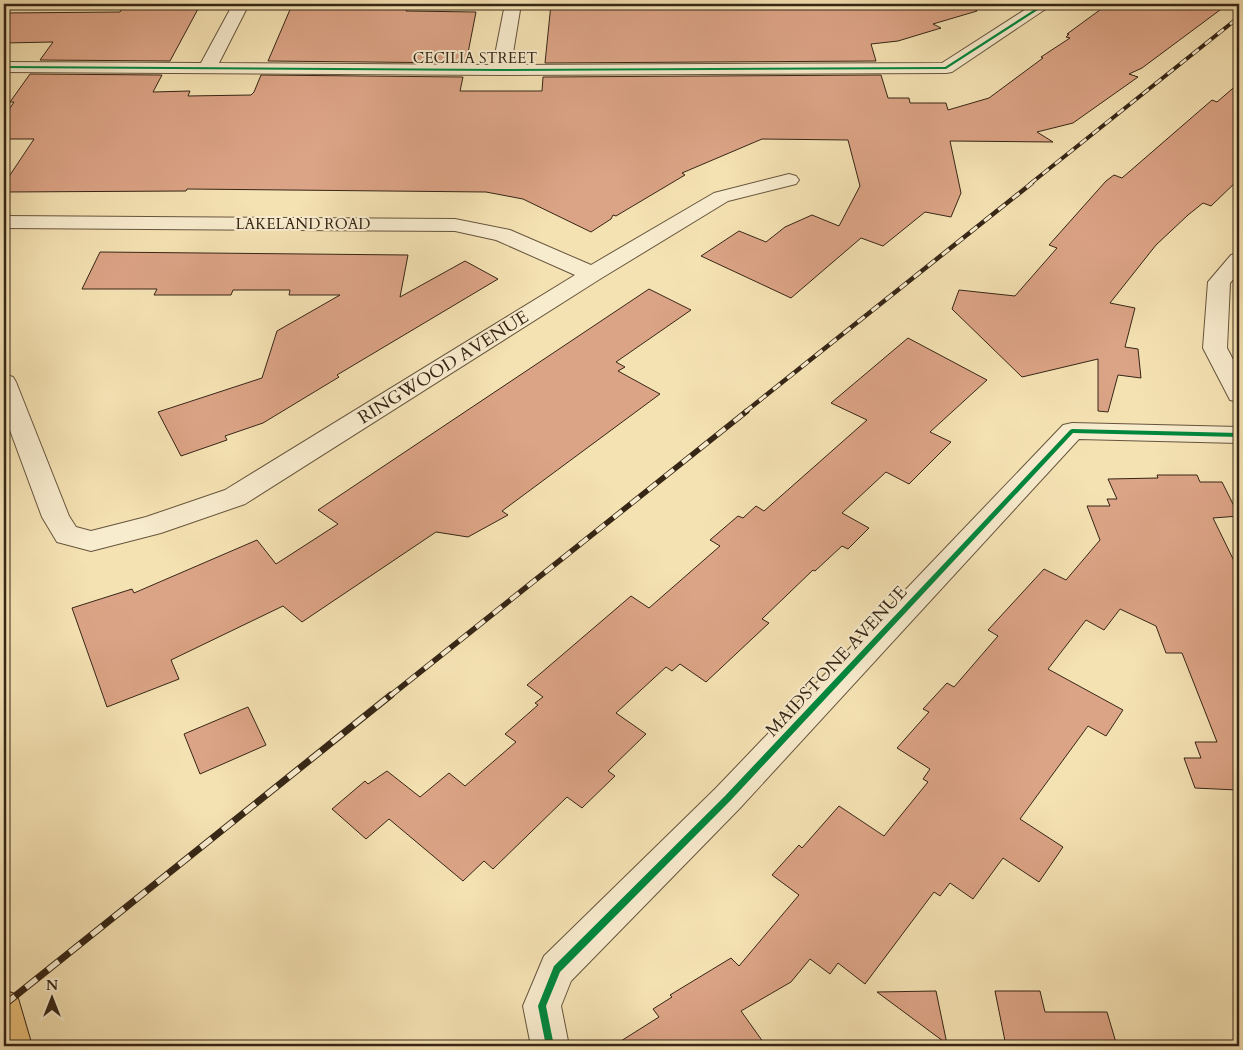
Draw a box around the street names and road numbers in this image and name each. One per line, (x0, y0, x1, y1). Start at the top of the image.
street label: CECILIA STREET (413, 48, 537, 68)
street label: LAKELAND ROAD (235, 214, 371, 234)
street label: RINGWOOD AVENUE (353, 305, 533, 430)
street label: MAIDSTONE AVENUE (760, 580, 913, 742)

